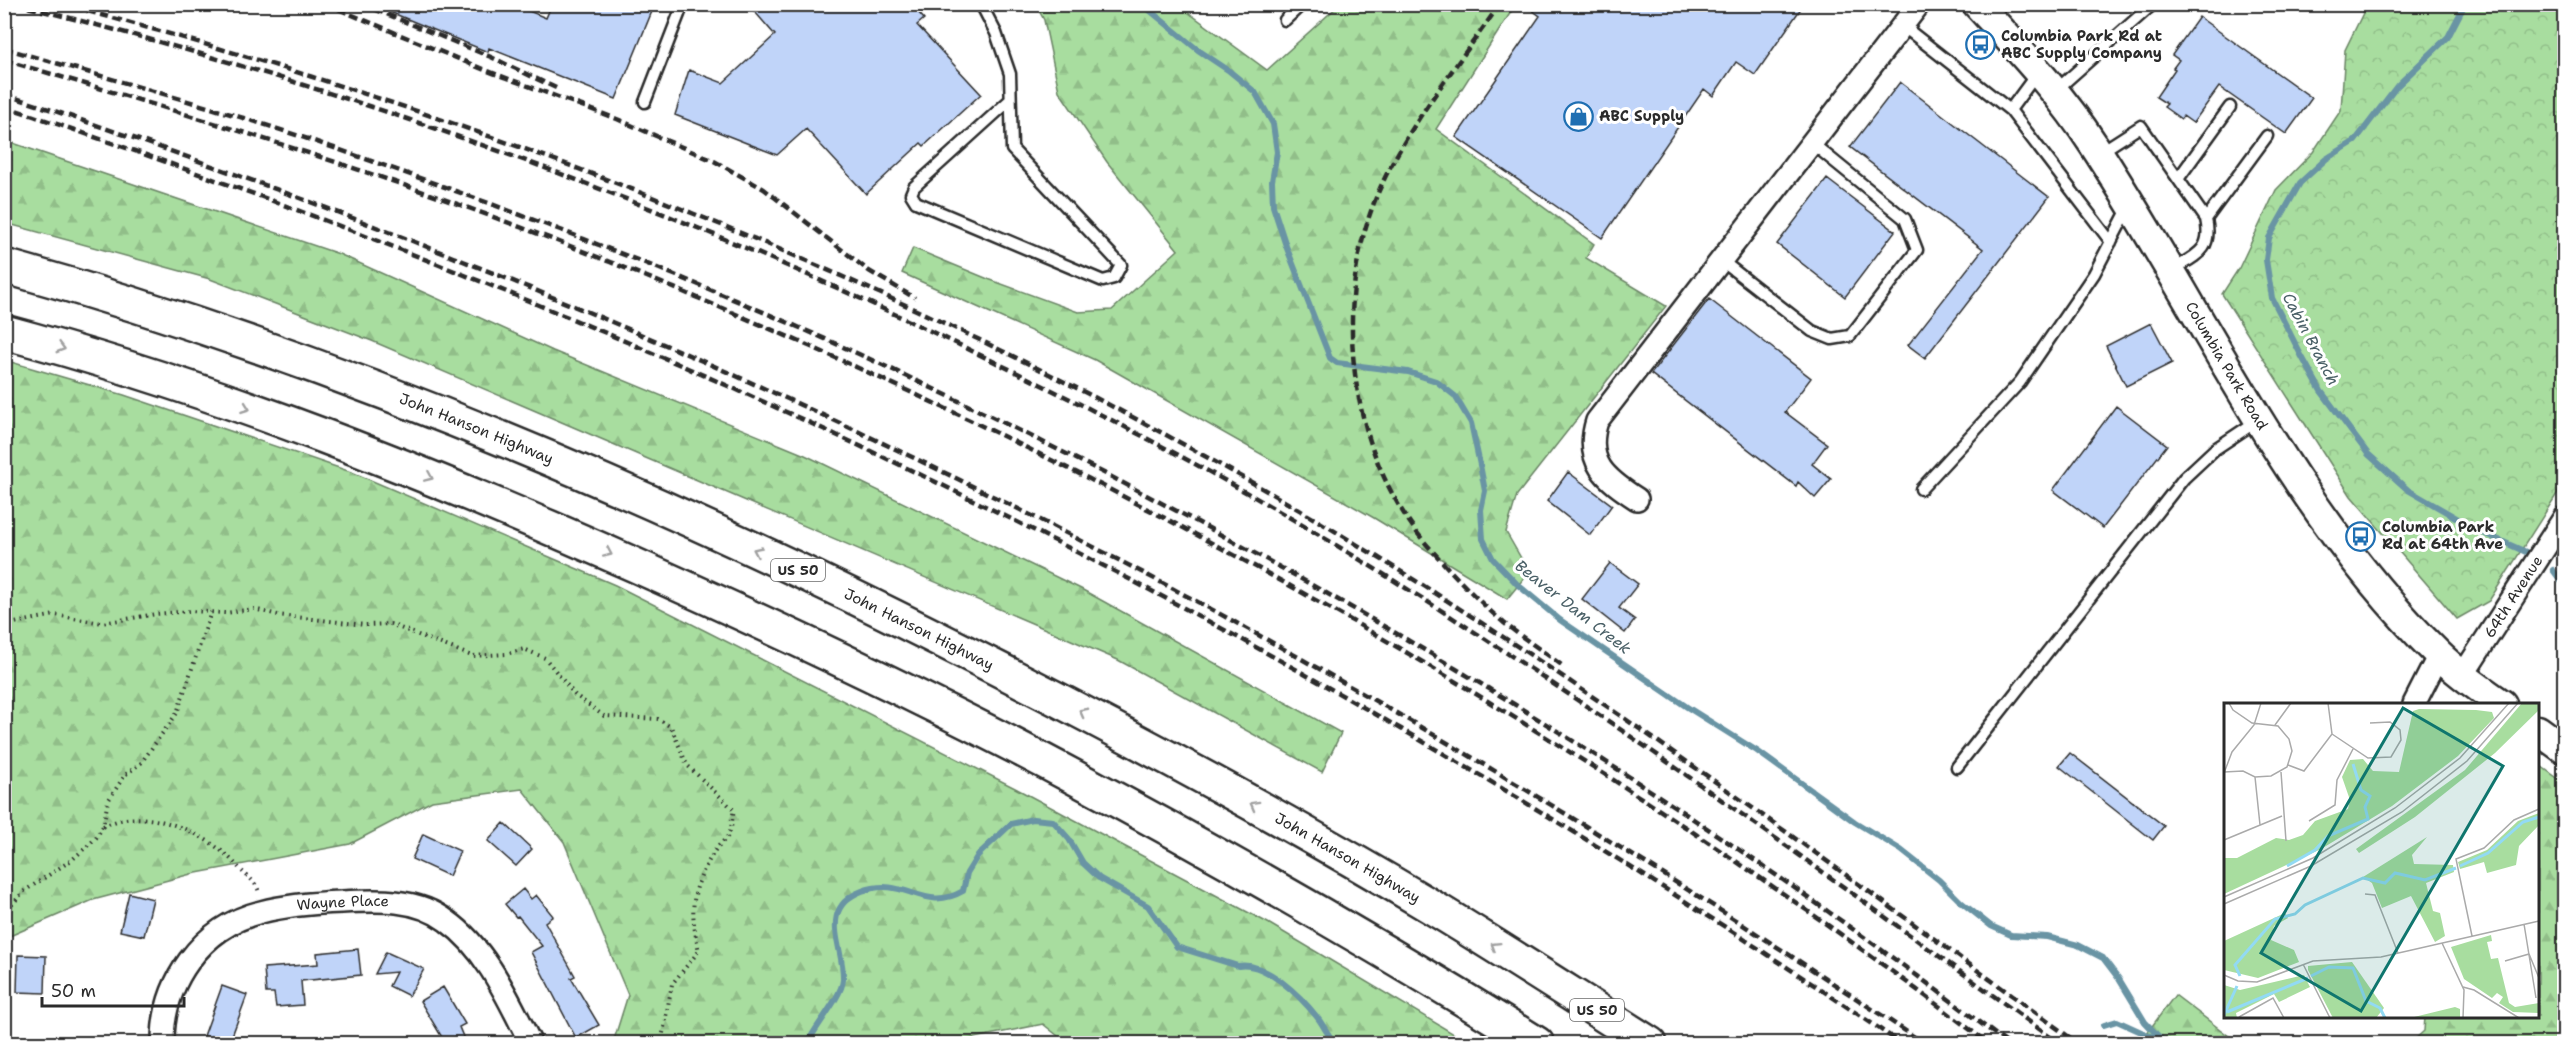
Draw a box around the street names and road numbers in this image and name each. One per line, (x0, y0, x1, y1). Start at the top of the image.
street label: Columbia Park Road (2181, 298, 2273, 434)
street label: John Hanson Highway (396, 389, 557, 469)
street label: 64th Avenue (2479, 552, 2547, 642)
road number: US 50 (771, 559, 825, 581)
street label: John Hanson Highway (841, 584, 997, 675)
street label: John Hanson Highway (1271, 808, 1424, 908)
street label: Wayne Place (296, 891, 390, 915)
road number: US 50 (1570, 999, 1624, 1021)

